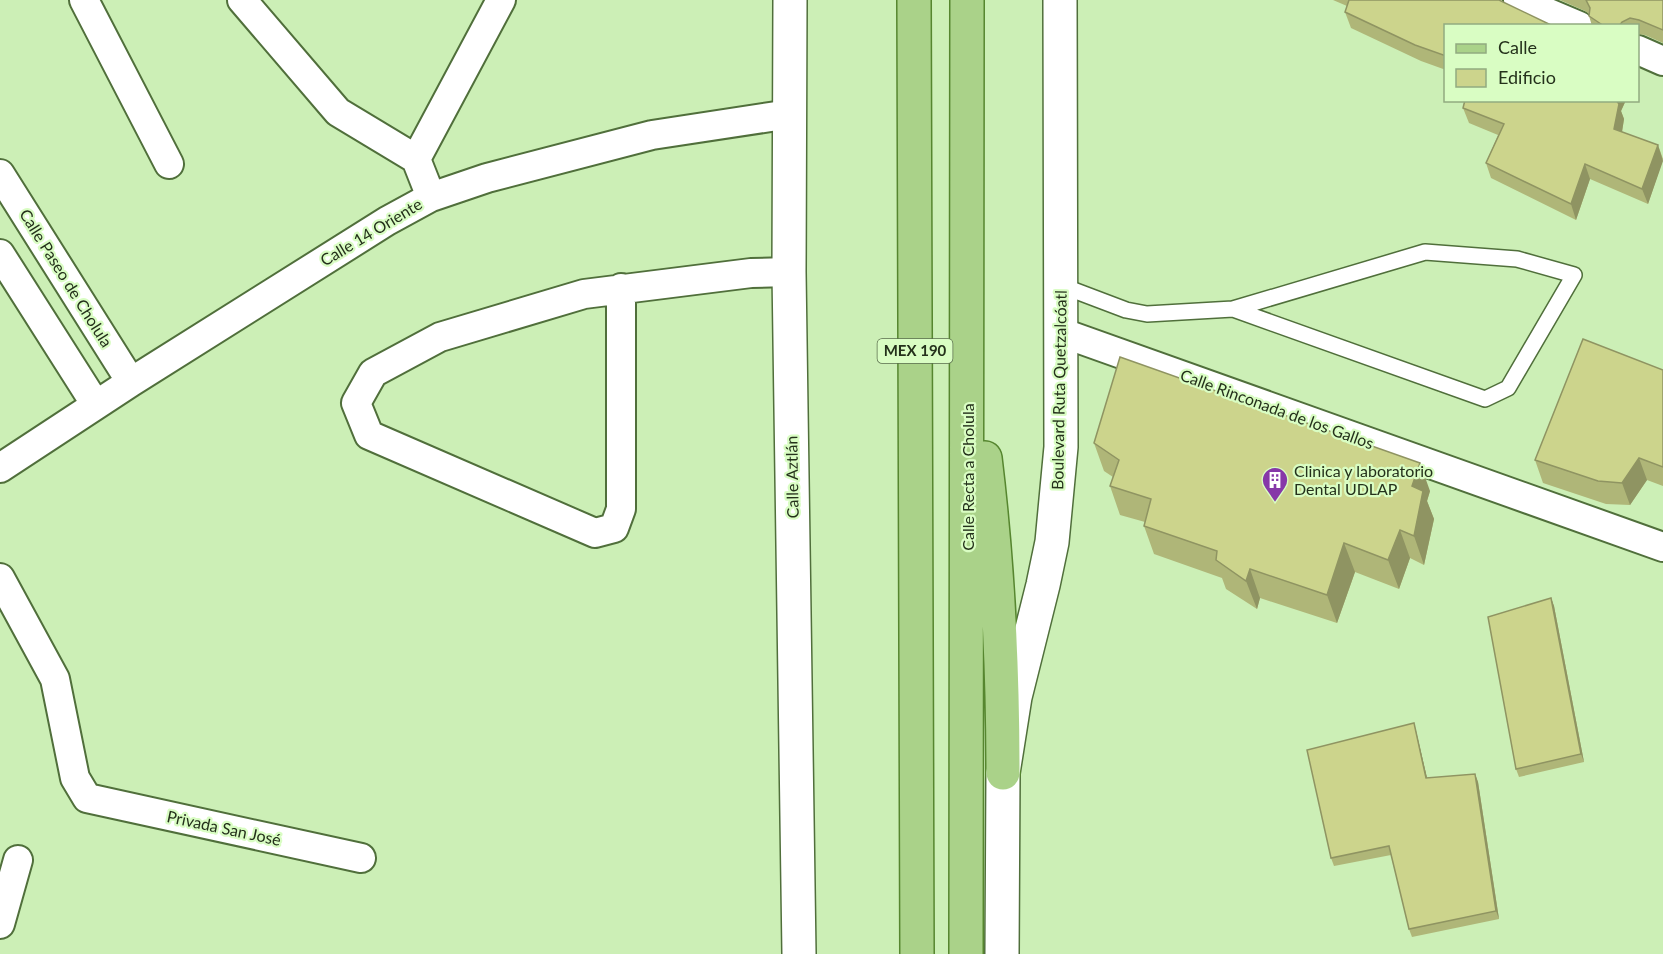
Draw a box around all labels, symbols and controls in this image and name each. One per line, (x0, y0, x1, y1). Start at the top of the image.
legend (1444, 24, 1639, 102)
text: Calle (1498, 36, 1537, 58)
text: Edificio (1498, 66, 1556, 88)
street label: Calle 14 Oriente (317, 194, 425, 269)
street label: Calle Paseo de Cholula (16, 205, 117, 350)
street label: Boulevard Ruta Quetzalcóatl (1047, 290, 1070, 490)
road number: MEX 190 (878, 339, 952, 363)
street label: Calle Rinconada de los Gallos (1178, 365, 1377, 452)
street label: Calle Recta a Cholula (958, 403, 977, 551)
street label: Calle Aztlán (781, 436, 802, 518)
place label: Clinica y laboratorio Dental UDLAP (1294, 461, 1433, 498)
building icon: Clinica y laboratorio Dental UDLAP (1260, 465, 1290, 503)
street label: Privada San José (165, 806, 283, 849)

